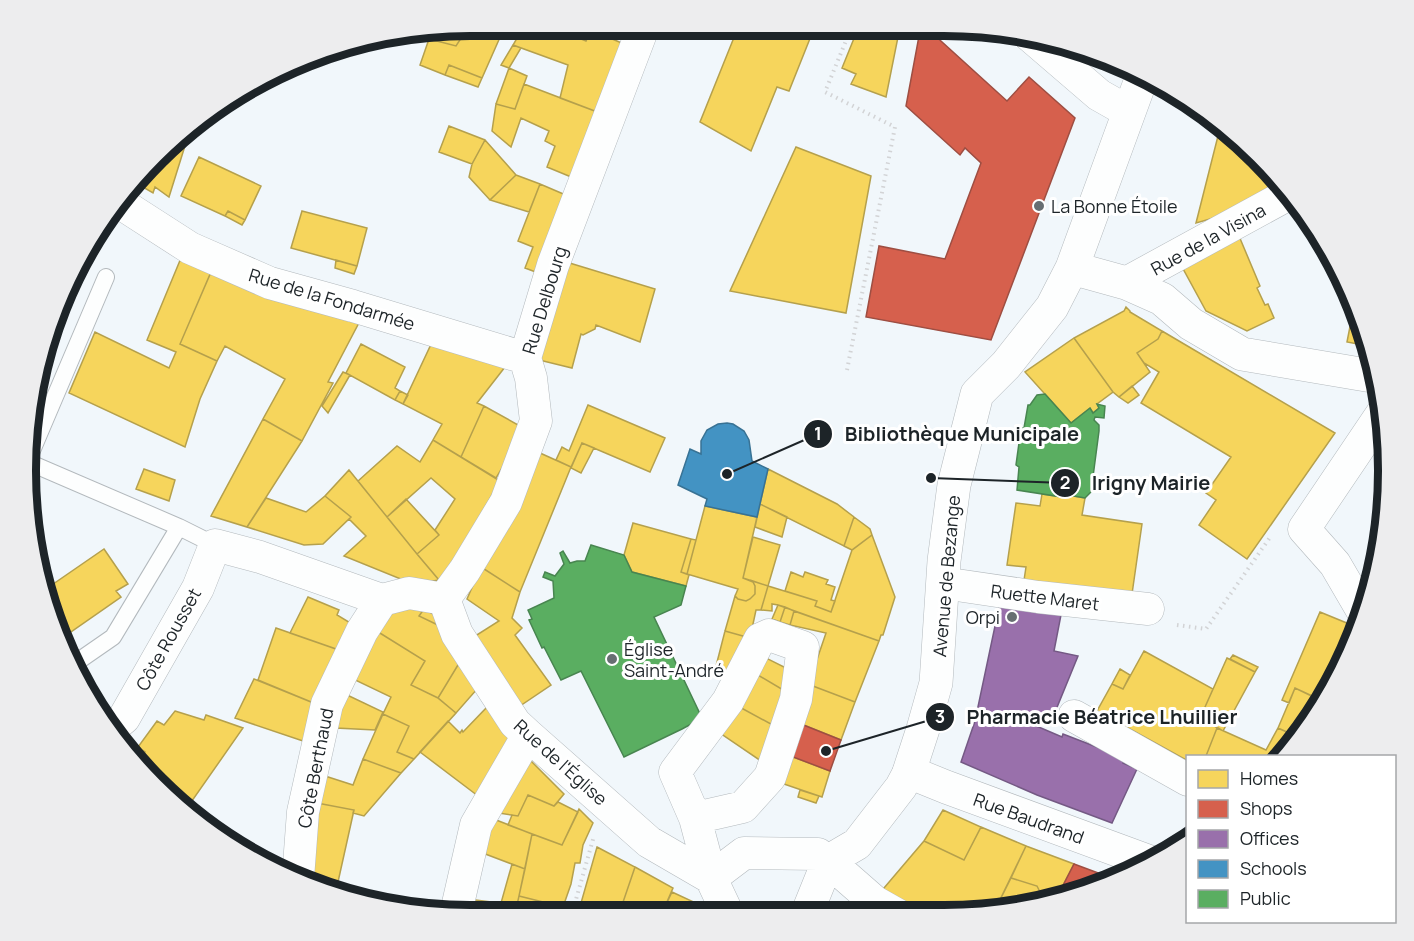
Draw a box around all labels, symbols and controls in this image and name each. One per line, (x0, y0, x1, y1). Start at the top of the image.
place label: La Bonne Étoile (1051, 194, 1178, 218)
street label: Rue de la Visina (1146, 198, 1270, 280)
marker: La Bonne Étoile (1032, 199, 1046, 213)
street label: Rue Delbourg (516, 243, 572, 357)
street label: Rue de la Fondarmée (246, 262, 418, 336)
callout: Bibliothèque Municipale (803, 415, 1091, 453)
text: Bibliothèque Municipale (845, 420, 1079, 447)
text: 1 (814, 421, 822, 445)
callout: Irigny Mairie (1050, 464, 1222, 502)
text: Irigny Mairie (1092, 469, 1210, 496)
text: 2 (1060, 470, 1070, 494)
street label: Avenue de Bezange (927, 494, 965, 658)
street label: Ruette Maret (989, 578, 1101, 616)
street label: Côte Rousset (130, 583, 206, 695)
place label: Orpi (966, 605, 1000, 629)
marker: Orpi (1005, 610, 1019, 624)
place label: Église Saint-André (624, 637, 724, 682)
marker: Église Saint-André (605, 652, 619, 666)
callout: Pharmacie Béatrice Lhuillier (925, 698, 1250, 736)
text: Pharmacie Béatrice Lhuillier (967, 703, 1237, 730)
text: 3 (935, 704, 945, 728)
street label: Côte Berthaud (292, 706, 338, 830)
street label: Rue de l'Église (509, 714, 613, 810)
legend (1186, 755, 1396, 923)
text: Homes (1240, 766, 1298, 790)
street label: Rue Baudrand (970, 787, 1088, 849)
text: Shops (1240, 796, 1292, 820)
text: Offices (1240, 826, 1299, 850)
text: Schools (1240, 856, 1307, 880)
text: Public (1240, 886, 1291, 910)

